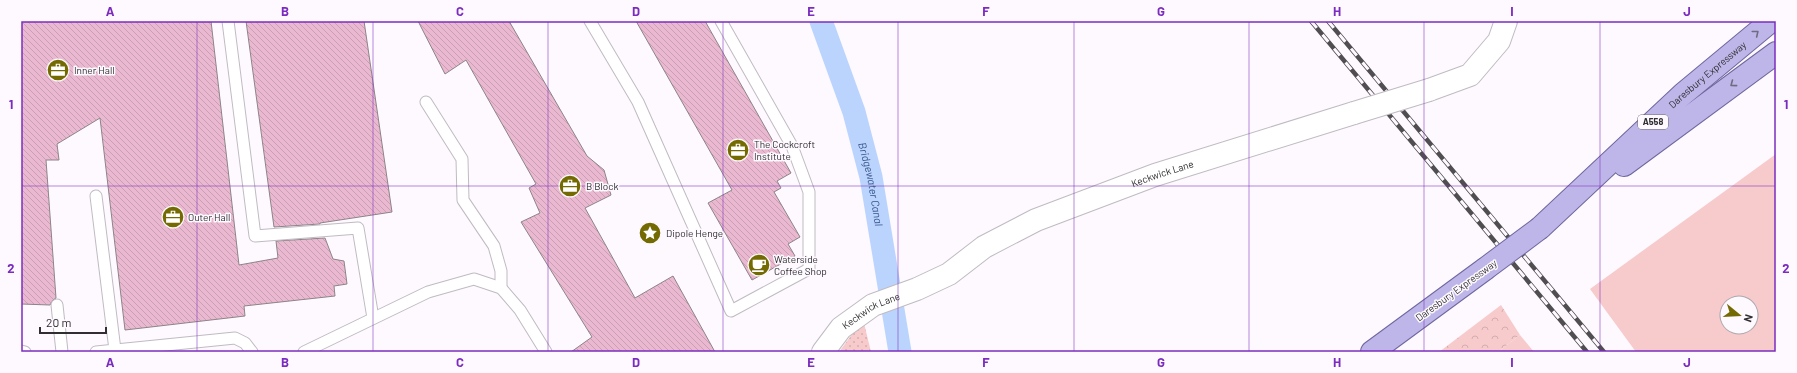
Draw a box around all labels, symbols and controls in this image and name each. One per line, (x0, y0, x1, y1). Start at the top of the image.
text: A (106, 3, 115, 19)
text: B (281, 3, 289, 19)
text: C (456, 3, 464, 19)
text: D (632, 3, 640, 19)
text: E (807, 3, 815, 19)
text: F (982, 3, 990, 19)
text: G (1157, 3, 1165, 19)
text: H (1333, 3, 1341, 19)
text: I (1510, 3, 1514, 19)
text: J (1683, 3, 1691, 19)
one-way arrow (1752, 30, 1759, 37)
street label: Daresbury Expressway (1666, 38, 1749, 110)
office icon: Inner Hall (45, 57, 71, 83)
place label: Inner Hall (74, 64, 115, 76)
one-way arrow (1731, 79, 1738, 86)
text: 1 (9, 96, 13, 112)
text: 1 (1784, 96, 1788, 112)
road number: A558 (1638, 115, 1668, 129)
office icon: The Cockcroft Institute (725, 137, 751, 163)
place label: The Cockcroft Institute (754, 138, 816, 162)
water label: Bridgewater Canal (856, 141, 886, 228)
street label: Keckwick Lane (1129, 157, 1195, 189)
office icon: B Block (557, 173, 583, 199)
place label: B Block (586, 180, 619, 192)
office icon: Outer Hall (160, 204, 186, 230)
place label: Outer Hall (188, 211, 230, 223)
place icon: Dipole Henge (637, 220, 663, 246)
place label: Dipole Henge (666, 227, 723, 239)
cafe icon: Waterside Coffee Shop (746, 252, 772, 278)
place label: Waterside Coffee Shop (774, 253, 827, 277)
street label: Daresbury Expressway (1413, 256, 1499, 323)
text: 2 (7, 260, 15, 276)
text: 2 (1782, 260, 1790, 276)
street label: Keckwick Lane (840, 290, 901, 331)
north arrow (1719, 295, 1759, 335)
scale bar (40, 309, 106, 335)
text: N (1742, 313, 1756, 324)
text: 20 m (46, 315, 72, 329)
text: A (106, 354, 115, 370)
text: B (281, 354, 289, 370)
text: C (456, 354, 464, 370)
text: D (632, 354, 640, 370)
text: E (807, 354, 815, 370)
text: F (982, 354, 990, 370)
text: G (1157, 354, 1165, 370)
text: H (1333, 354, 1341, 370)
text: I (1510, 354, 1514, 370)
text: J (1683, 354, 1691, 370)

